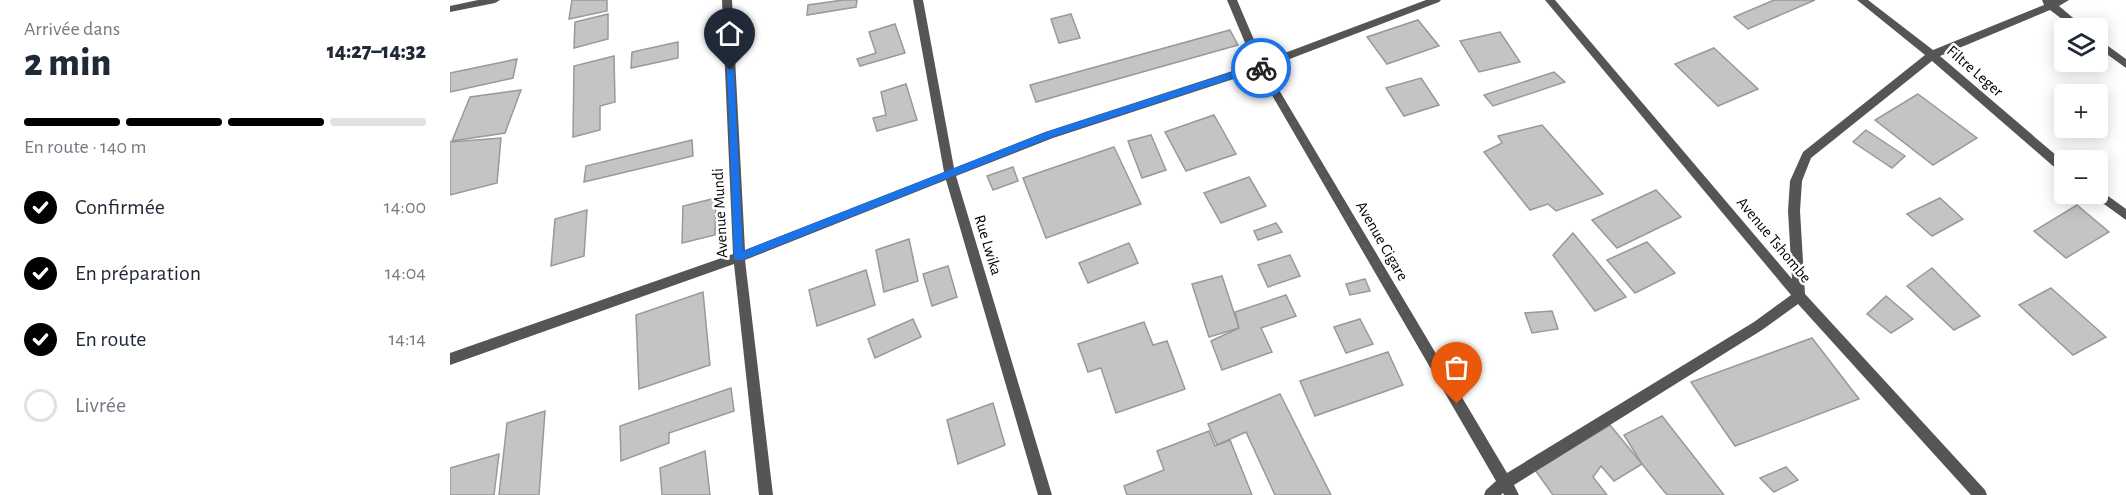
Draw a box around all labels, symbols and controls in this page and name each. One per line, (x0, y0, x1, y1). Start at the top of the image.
pin (704, 8, 755, 70)
icon: home (713, 17, 746, 50)
map controls (2054, 18, 2108, 204)
button: layers (2054, 18, 2108, 72)
text: Arrivée dans (24, 19, 120, 39)
courier (1231, 38, 1291, 98)
text: 14:27–14:32 (327, 40, 426, 62)
street label: Filtre Leger (1944, 42, 2007, 100)
text: 2 min (24, 44, 111, 83)
icon: bike (1245, 52, 1278, 85)
button: + (2054, 84, 2108, 138)
text: En route · 140 m (24, 137, 146, 157)
button: − (2054, 150, 2108, 204)
street label: Avenue Mundi (710, 168, 730, 258)
icon: check (24, 191, 57, 224)
street label: Avenue Tshombe (1734, 194, 1814, 286)
text: Confirmée (75, 196, 165, 218)
text: 14:00 (384, 197, 426, 217)
street label: Avenue Cigare (1353, 199, 1411, 283)
street label: Rue Lwika (971, 213, 1005, 277)
icon: check (24, 257, 57, 290)
text: En préparation (75, 262, 201, 284)
text: 14:04 (385, 263, 426, 283)
icon: check (24, 323, 57, 356)
text: En route (75, 328, 146, 350)
text: 14:14 (388, 329, 426, 349)
pin (1431, 342, 1482, 404)
icon: bag (1440, 351, 1473, 384)
text: Livrée (75, 394, 126, 416)

